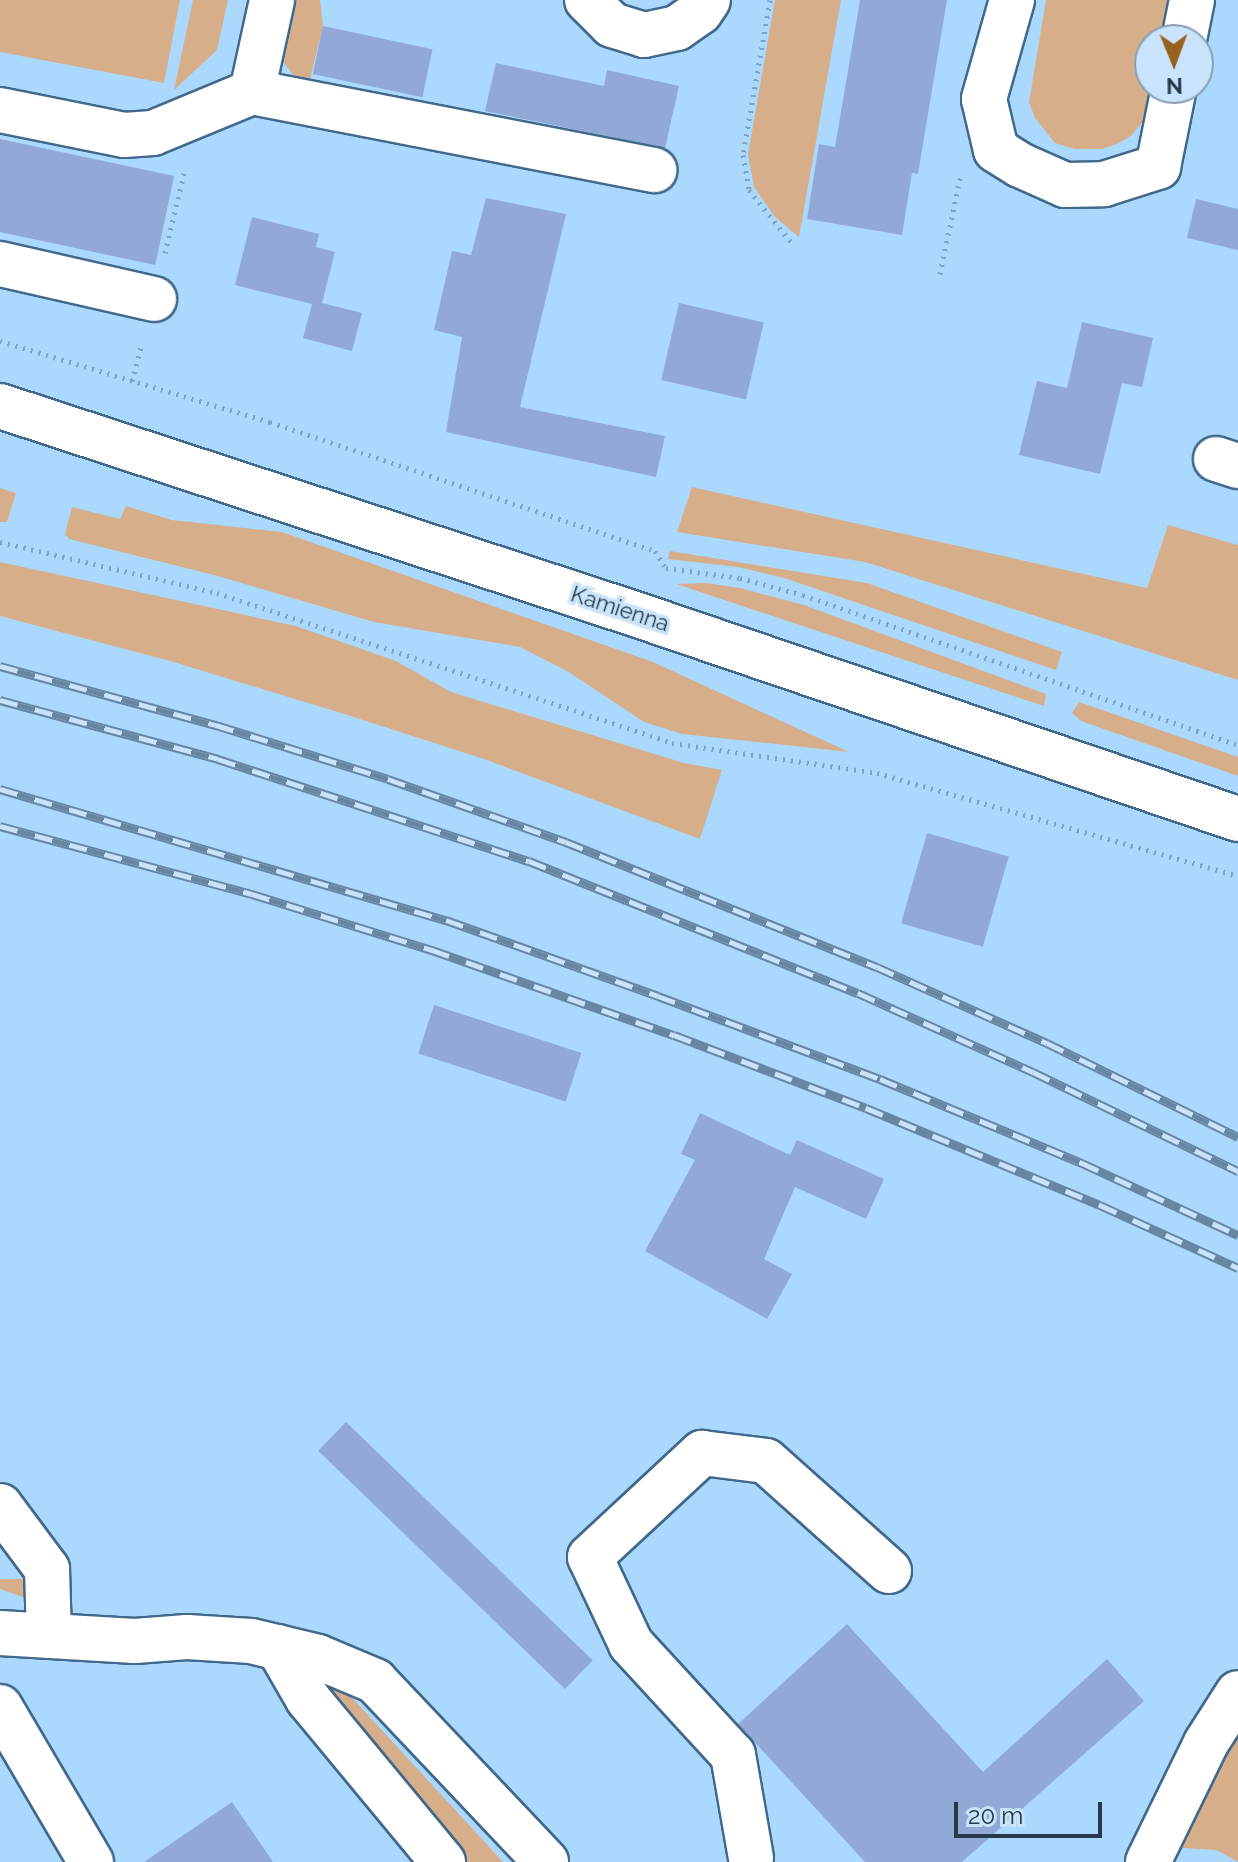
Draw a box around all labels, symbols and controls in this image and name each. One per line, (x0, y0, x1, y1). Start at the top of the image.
north arrow (1134, 24, 1214, 104)
text: N (1166, 73, 1183, 99)
street label: Kamienna (568, 581, 672, 637)
scale bar (958, 1786, 1106, 1836)
text: 20 m (968, 1801, 1023, 1830)

